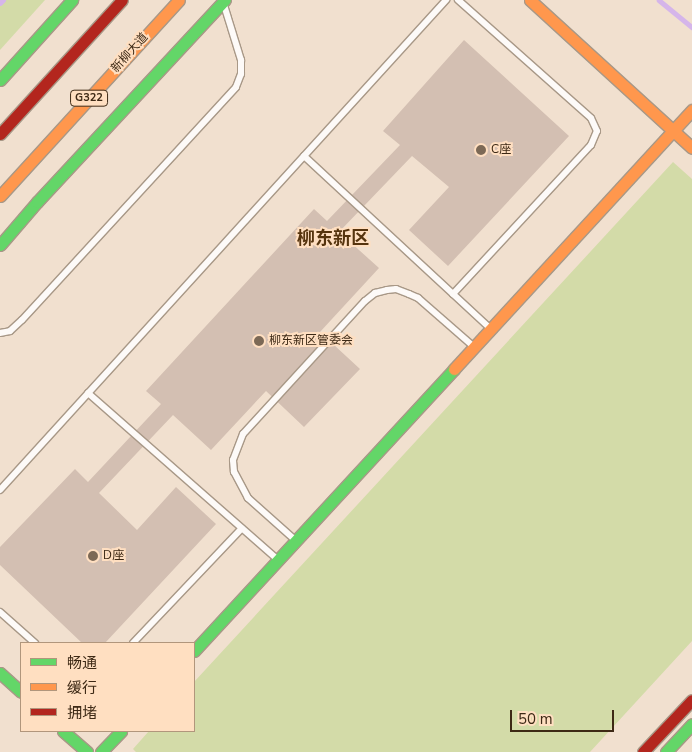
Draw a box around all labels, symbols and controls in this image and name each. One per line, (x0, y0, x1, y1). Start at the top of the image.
street label: 新柳大道 (109, 30, 151, 76)
road number: G322 (69, 90, 109, 106)
place label: C座 (491, 143, 511, 157)
marker: C座 (475, 144, 487, 156)
district label: 柳东新区 (297, 227, 369, 249)
place label: 柳东新区管委会 (269, 334, 353, 348)
marker: 柳东新区管委会 (253, 335, 265, 347)
place label: D座 (103, 549, 124, 563)
marker: D座 (87, 550, 99, 562)
legend (20, 642, 195, 732)
text: 畅通 (67, 653, 97, 673)
text: 缓行 (67, 678, 97, 698)
scale bar (512, 700, 616, 732)
text: 拥堵 (67, 703, 97, 723)
text: 50 m (518, 709, 553, 729)

